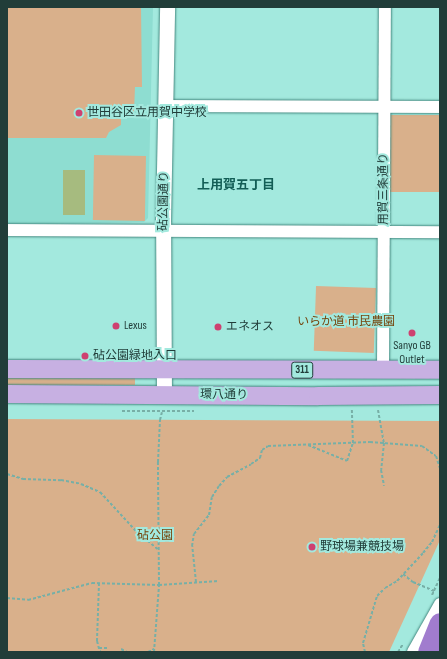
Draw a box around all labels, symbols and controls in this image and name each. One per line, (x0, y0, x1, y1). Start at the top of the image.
place label: 世田谷区立用賀中学校 (87, 106, 207, 120)
marker: 世田谷区立用賀中学校 (74, 108, 84, 118)
street label: 用賀三条通り (377, 153, 391, 225)
street label: 砧公園通り (156, 171, 172, 231)
district label: 上用賀五丁目 (197, 177, 275, 193)
park label: いらか道 市民農園 (297, 315, 395, 329)
place label: Lexus (124, 319, 147, 333)
place label: エネオス (226, 320, 274, 334)
marker: Lexus (111, 321, 121, 331)
marker: エネオス (213, 322, 223, 332)
marker: Sanyo GB Outlet (407, 328, 417, 338)
place label: Sanyo GB Outlet (393, 339, 431, 367)
place label: 砧公園緑地入口 (93, 349, 177, 363)
marker: 砧公園緑地入口 (80, 351, 90, 361)
road number: 311 (291, 361, 313, 379)
street label: 環八通り (200, 387, 248, 403)
park label: 砧公園 (137, 529, 173, 543)
place label: 野球場兼競技場 (320, 540, 404, 554)
marker: 野球場兼競技場 (307, 542, 317, 552)

